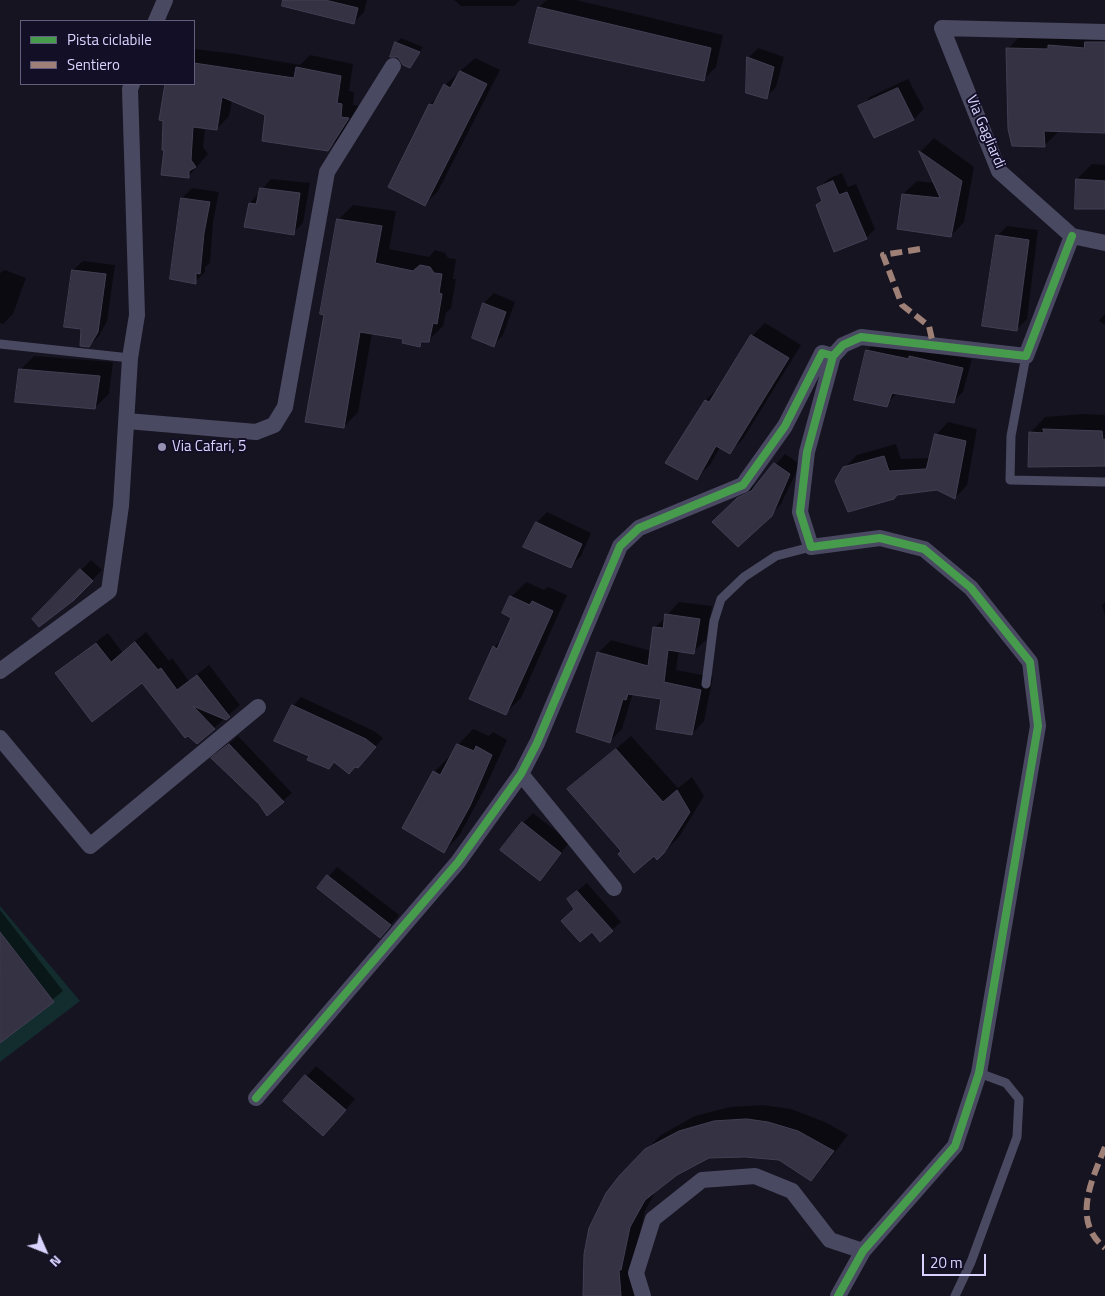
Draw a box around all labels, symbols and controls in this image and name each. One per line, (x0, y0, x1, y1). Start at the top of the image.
legend (20, 20, 195, 85)
text: Pista ciclabile (67, 28, 152, 51)
text: Sentiero (67, 53, 120, 76)
street label: Via Gagliardi (962, 93, 1008, 171)
place label: Via Cafari, 5 (172, 438, 247, 456)
marker: Via Cafari, 5 (156, 441, 168, 453)
north arrow (20, 1226, 70, 1276)
scale bar (925, 1244, 989, 1276)
text: N (45, 1251, 67, 1273)
text: 20 m (930, 1251, 963, 1274)

